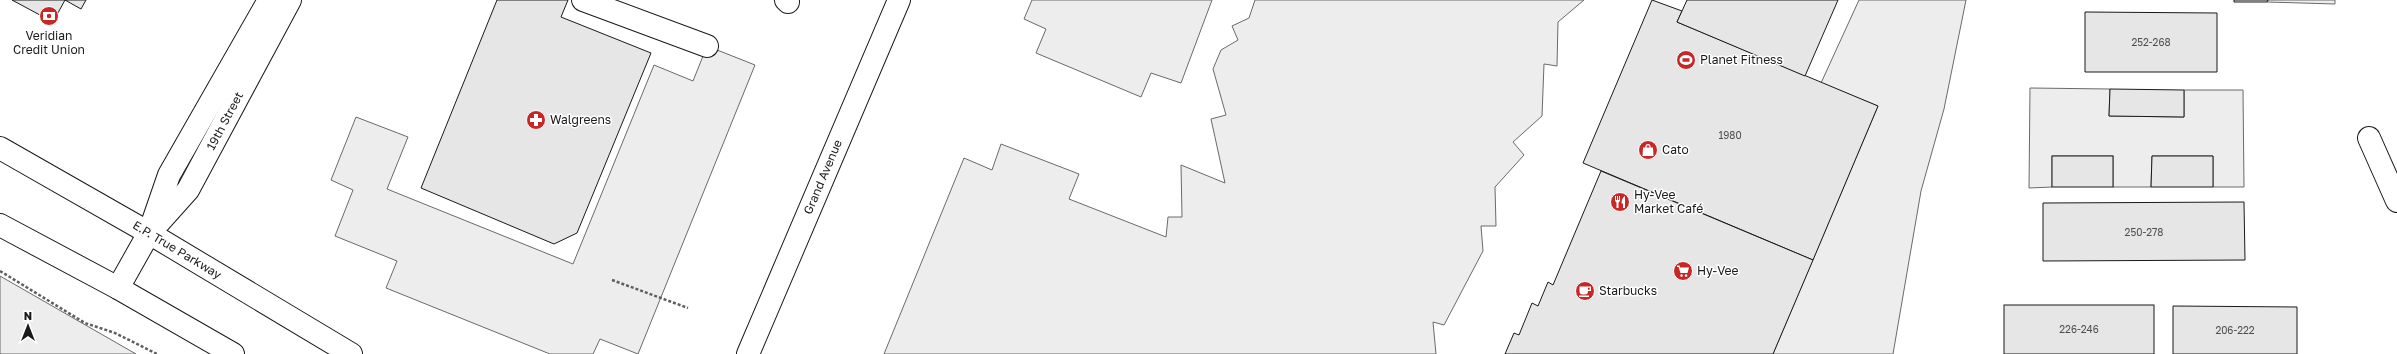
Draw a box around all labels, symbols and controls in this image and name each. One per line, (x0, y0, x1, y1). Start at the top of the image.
bank icon: Veridian Credit Union (38, 5, 60, 27)
place label: Veridian Credit Union (13, 28, 85, 57)
house number: 252-268 (2131, 36, 2171, 48)
sports icon: Planet Fitness (1675, 49, 1697, 71)
place label: Planet Fitness (1700, 52, 1783, 67)
street label: 19th Street (203, 89, 246, 152)
pharmacy icon: Walgreens (525, 109, 547, 131)
place label: Walgreens (550, 112, 611, 127)
house number: 1980 (1718, 129, 1742, 141)
street label: Grand Avenue (800, 137, 845, 217)
shop icon: Cato (1637, 139, 1659, 161)
place label: Cato (1662, 142, 1689, 157)
place label: Hy-Vee Market Café (1634, 187, 1703, 216)
restaurant icon: Hy-Vee Market Café (1609, 191, 1631, 213)
street label: E.P. True Parkway (130, 217, 225, 282)
house number: 250-278 (2125, 226, 2163, 238)
supermarket icon: Hy-Vee (1672, 260, 1694, 282)
place label: Hy-Vee (1697, 263, 1738, 278)
cafe icon: Starbucks (1574, 280, 1596, 302)
place label: Starbucks (1599, 283, 1657, 298)
north arrow (8, 306, 48, 346)
text: N (24, 309, 32, 322)
house number: 226-246 (2059, 323, 2099, 335)
house number: 206-222 (2215, 324, 2255, 336)

